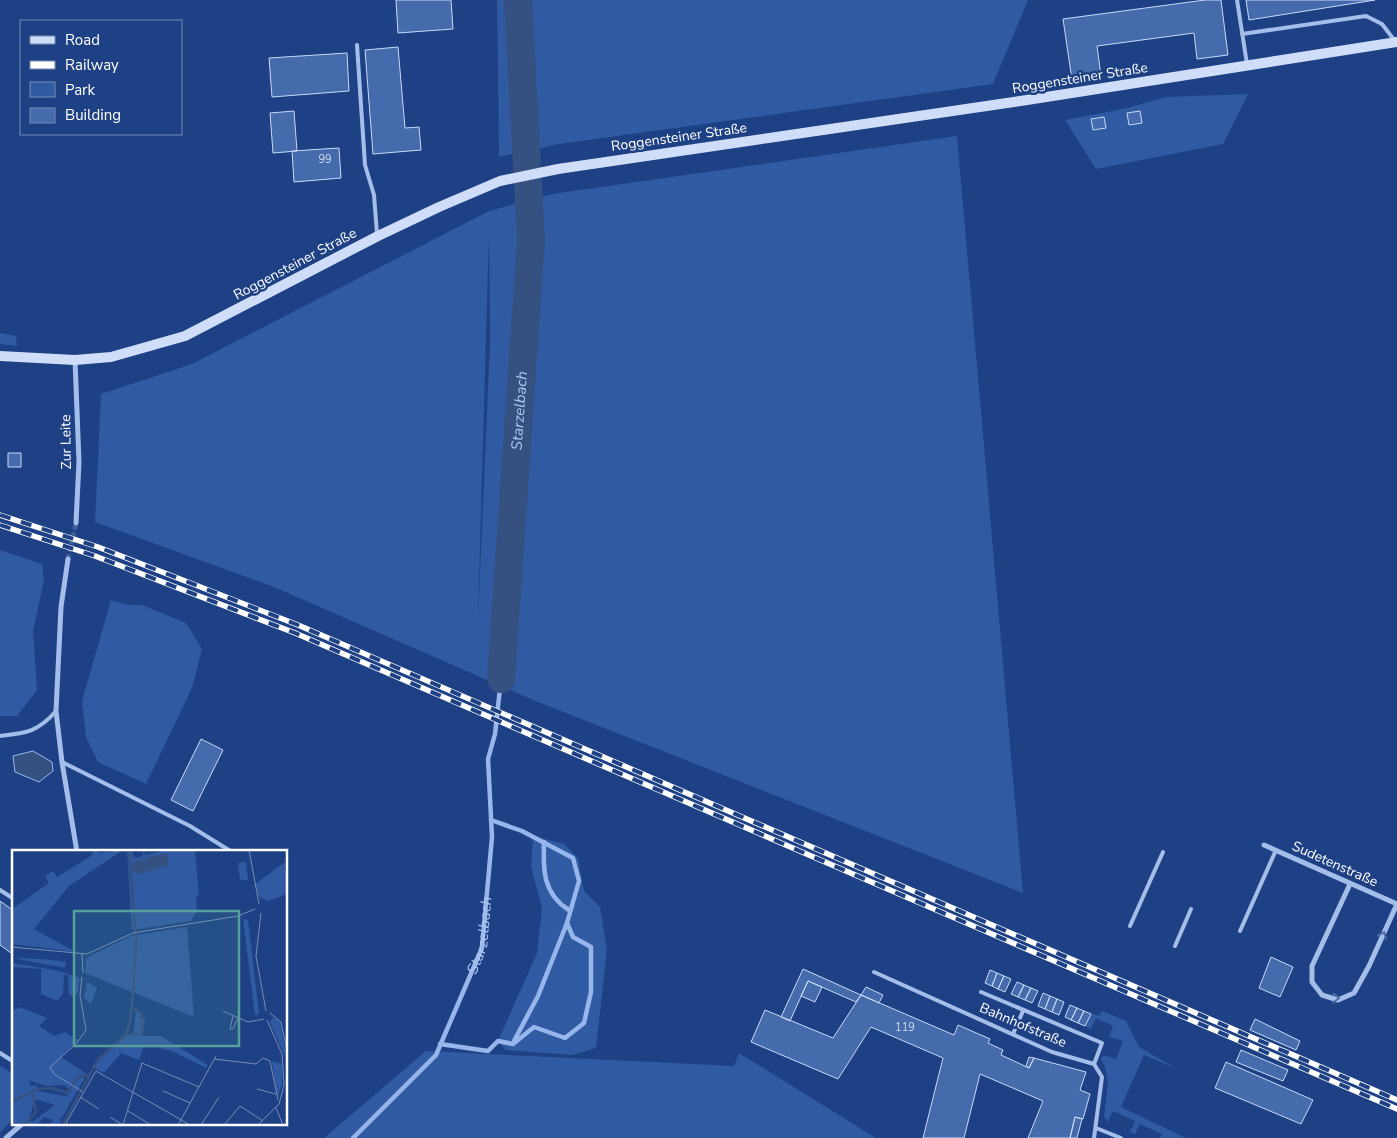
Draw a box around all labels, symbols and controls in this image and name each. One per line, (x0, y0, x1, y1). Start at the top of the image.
legend (20, 20, 182, 135)
text: Road (65, 30, 100, 50)
text: Railway (65, 55, 119, 75)
street label: Roggensteiner Straße (1011, 58, 1149, 98)
text: Park (65, 80, 95, 100)
text: Building (65, 105, 121, 125)
street label: Roggensteiner Straße (610, 118, 748, 156)
house number: 99 (318, 152, 332, 167)
street label: Roggensteiner Straße (230, 223, 360, 305)
water label: Starzelbach (507, 370, 532, 451)
street label: Zur Leite (56, 414, 76, 470)
street label: Sudetenstraße (1289, 837, 1381, 891)
inset map (12, 850, 288, 1126)
water label: Starzelbach (462, 896, 497, 977)
one-way arrow (1377, 931, 1388, 940)
one-way arrow (1333, 993, 1341, 1003)
street label: Bahnhofstraße (976, 998, 1070, 1052)
house number: 119 (895, 1020, 915, 1035)

